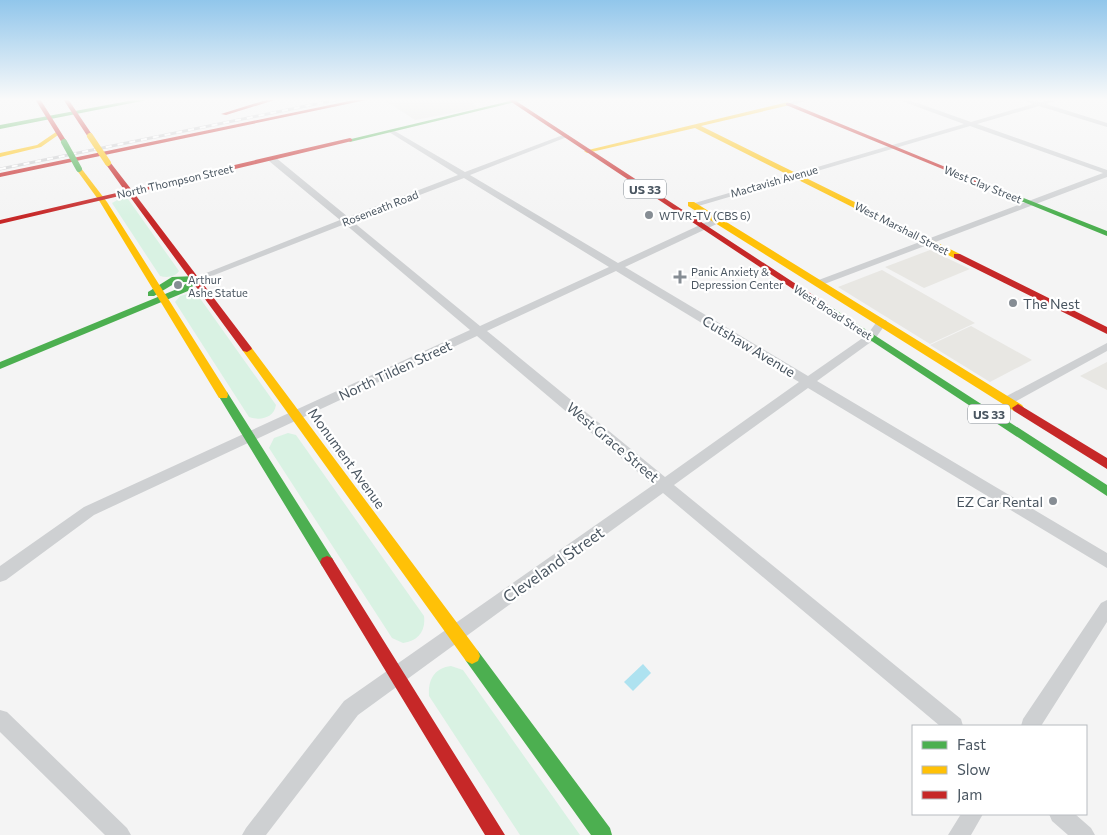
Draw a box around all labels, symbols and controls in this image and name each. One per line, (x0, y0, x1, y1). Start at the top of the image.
street label: North Thompson Street (115, 161, 235, 201)
street label: Mactavish Avenue (729, 162, 819, 200)
street label: West Clay Street (942, 162, 1024, 206)
road number: US 33 (624, 180, 666, 198)
street label: Roseneath Road (340, 187, 420, 229)
street label: West Marshall Street (853, 199, 952, 258)
marker: WTVR-TV (CBS 6) (643, 209, 655, 221)
place label: WTVR-TV (CBS 6) (659, 209, 751, 222)
place label: Panic Anxiety & Depression Center (691, 265, 784, 291)
marker: Panic Anxiety & Depression Center (673, 270, 687, 284)
place label: Arthur Ashe Statue (188, 273, 248, 299)
marker: Arthur Ashe Statue (172, 279, 184, 291)
street label: West Broad Street (791, 282, 875, 343)
place label: The Nest (1023, 295, 1080, 312)
marker: The Nest (1007, 297, 1019, 309)
street label: Cutshaw Avenue (700, 312, 798, 380)
street label: North Tilden Street (336, 336, 454, 404)
street label: West Grace Street (563, 399, 663, 486)
street label: Monument Avenue (305, 404, 389, 512)
road number: US 33 (968, 404, 1010, 424)
place label: EZ Car Rental (956, 493, 1043, 510)
marker: EZ Car Rental (1047, 495, 1059, 507)
street label: Cleveland Street (499, 522, 607, 606)
legend (912, 725, 1087, 815)
text: Fast (957, 735, 986, 753)
text: Slow (957, 760, 990, 778)
text: Jam (957, 785, 982, 803)

